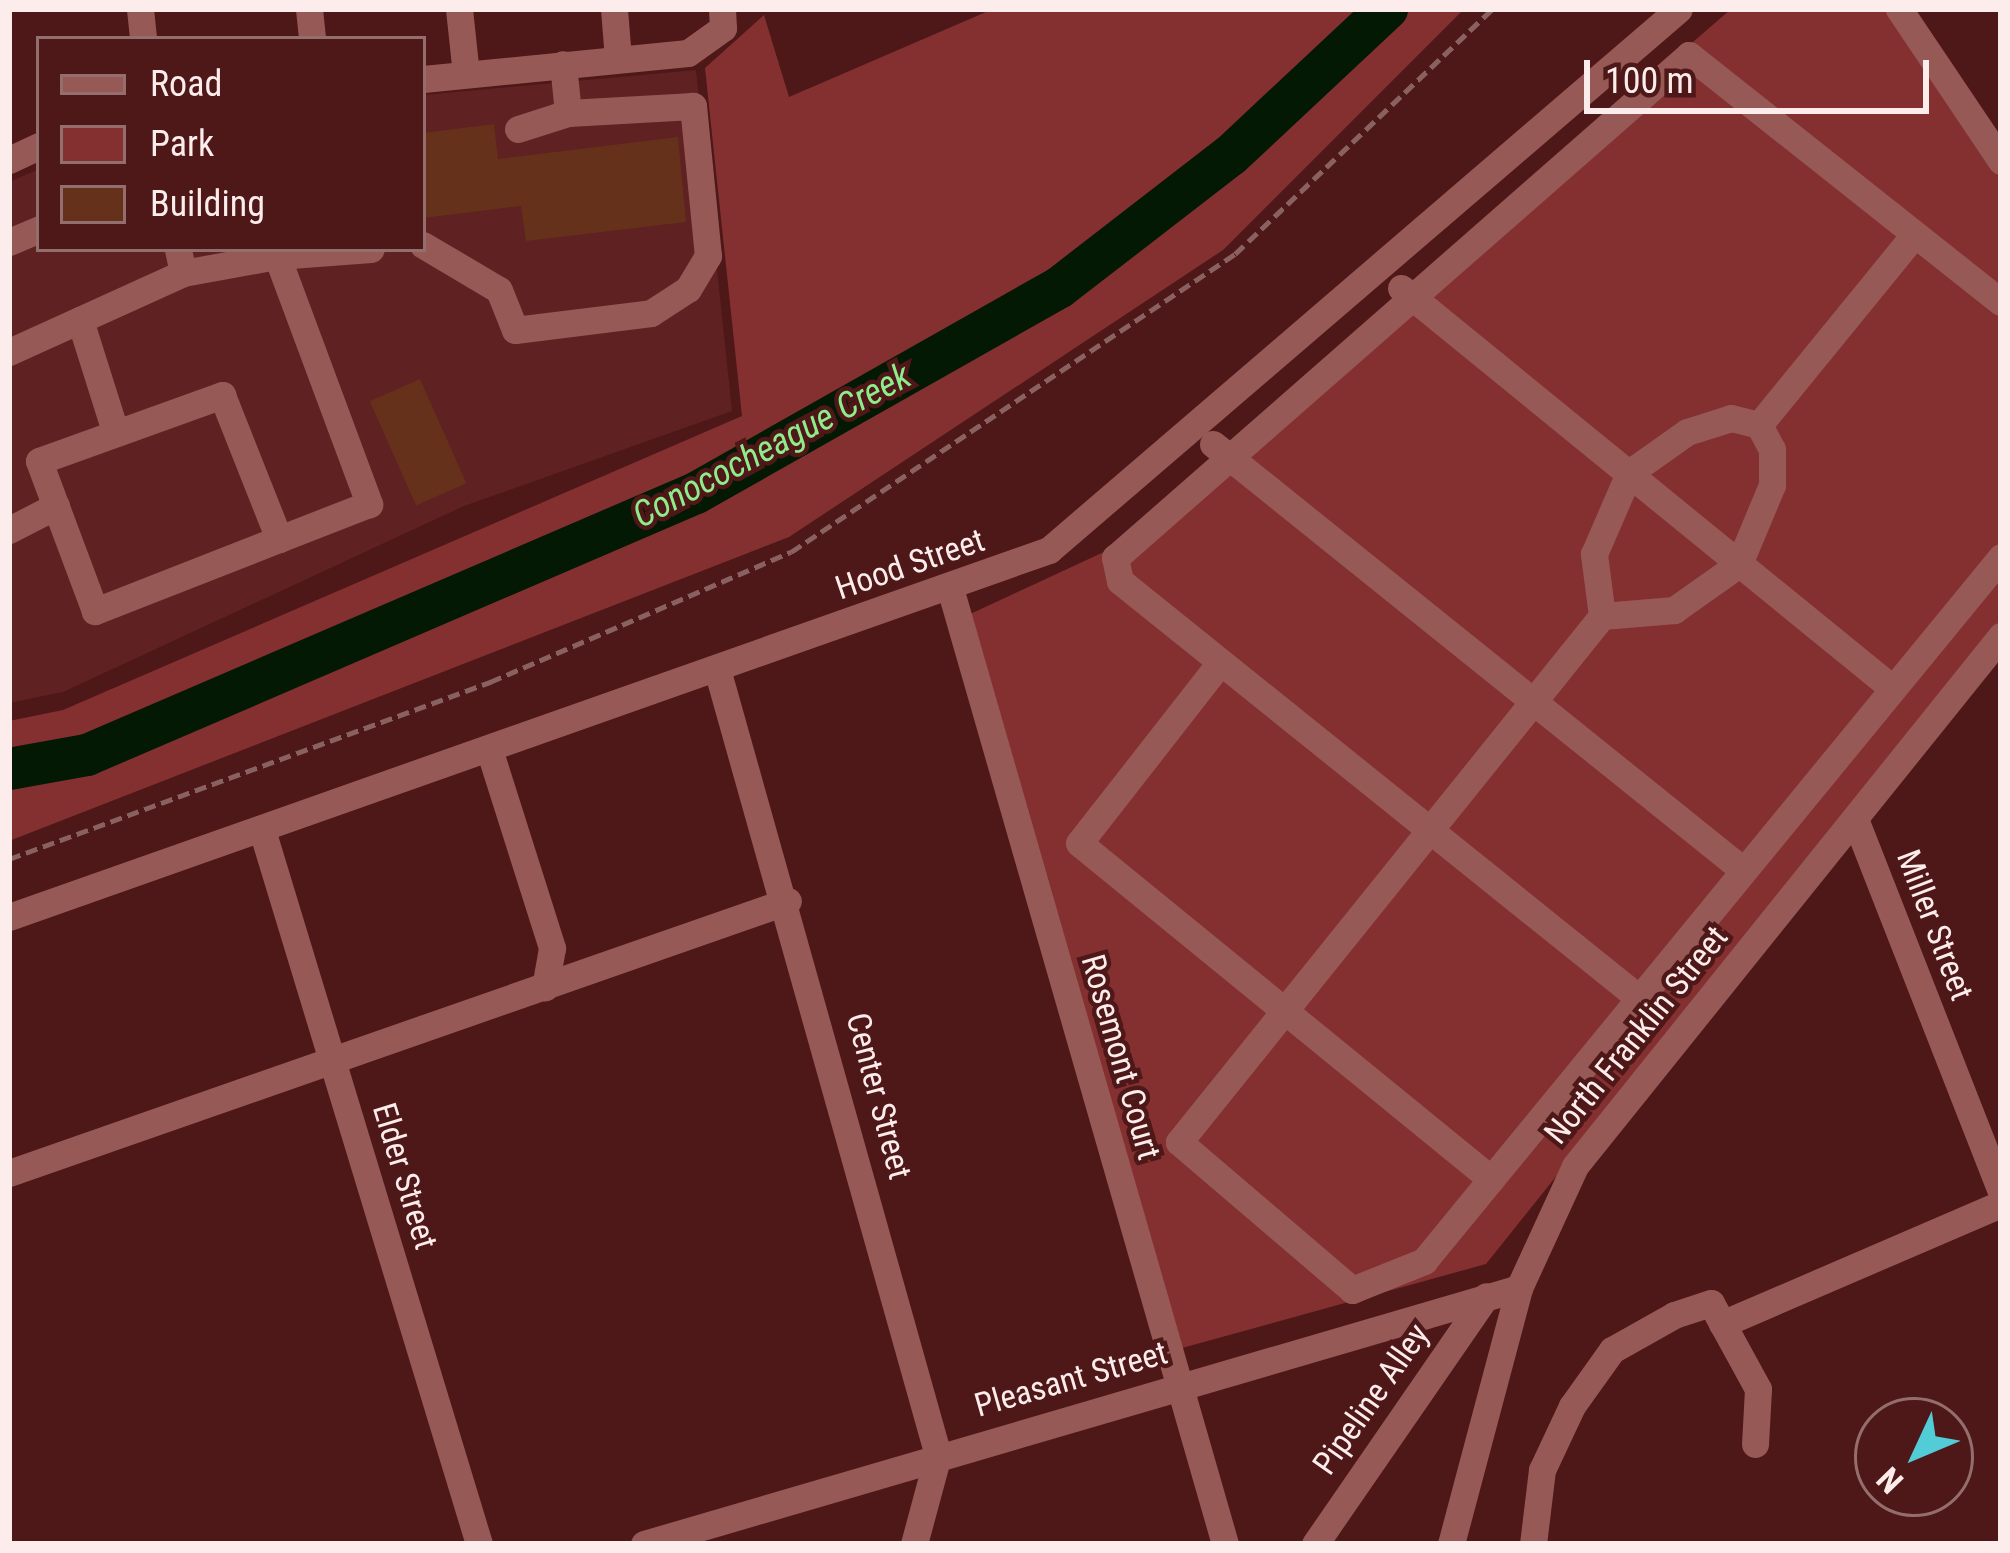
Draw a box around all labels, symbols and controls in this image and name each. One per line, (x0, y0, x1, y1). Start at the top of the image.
legend (36, 36, 426, 252)
scale bar (1590, 36, 1935, 110)
text: 100 m (1605, 60, 1694, 102)
text: Road (150, 63, 222, 105)
text: Park (150, 123, 214, 165)
text: Building (150, 183, 265, 225)
water label: Conococheague Creek (626, 354, 918, 538)
street label: Hood Street (830, 520, 990, 608)
street label: Miller Street (1888, 844, 1982, 1006)
street label: North Franklin Street (1536, 918, 1736, 1152)
street label: Rosemont Court (1073, 950, 1169, 1164)
street label: Center Street (838, 1009, 920, 1183)
street label: Elder Street (364, 1098, 446, 1254)
street label: Pipeline Alley (1305, 1316, 1437, 1482)
street label: Pleasant Street (970, 1333, 1172, 1425)
north arrow (1854, 1397, 1974, 1517)
text: N (1869, 1459, 1911, 1501)

